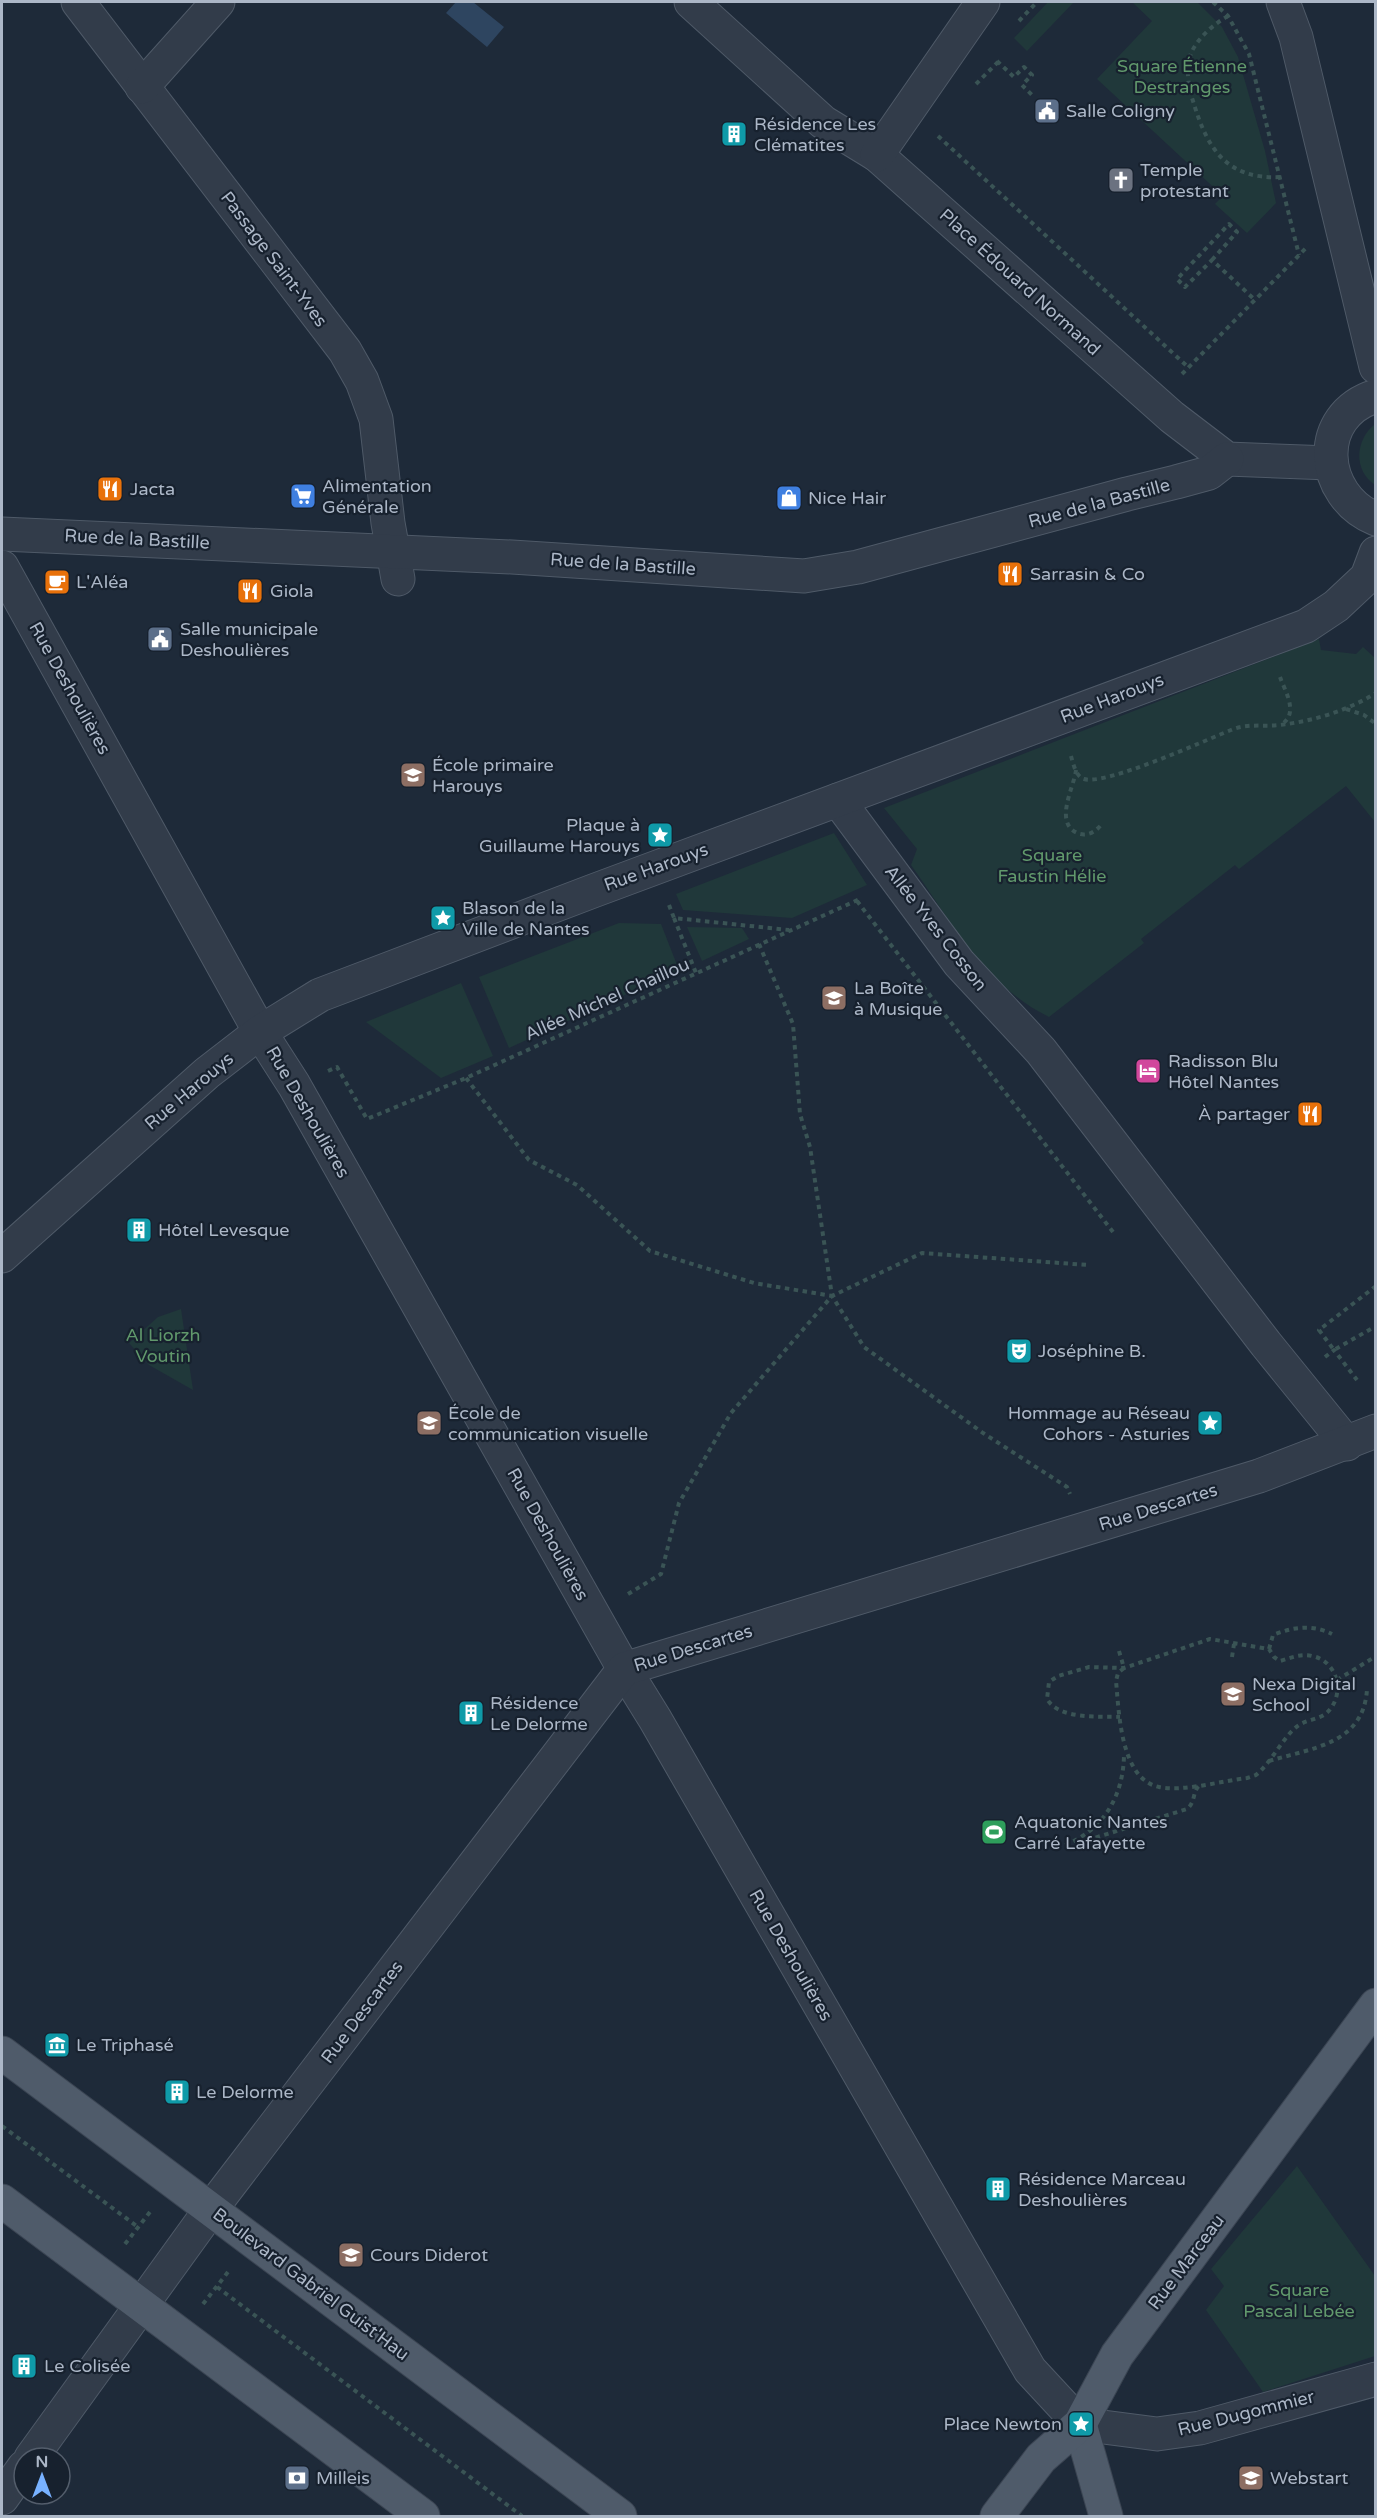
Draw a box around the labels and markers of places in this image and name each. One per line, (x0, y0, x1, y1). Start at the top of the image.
public building icon: Salle Coligny (1032, 96, 1062, 126)
place label: Salle Coligny (1066, 100, 1175, 122)
place label: Résidence Les Clématites (754, 113, 876, 156)
building icon: Résidence Les Clématites (719, 119, 749, 149)
place label: Temple protestant (1140, 159, 1229, 202)
church icon: Temple protestant (1106, 165, 1136, 195)
restaurant icon: Jacta (95, 474, 125, 504)
place label: Alimentation Générale (322, 475, 432, 518)
place label: Jacta (130, 478, 175, 500)
supermarket icon: Alimentation Générale (288, 481, 318, 511)
shop icon: Nice Hair (774, 483, 804, 513)
place label: Nice Hair (808, 487, 886, 509)
restaurant icon: Sarrasin & Co (995, 559, 1025, 589)
place label: Sarrasin & Co (1030, 563, 1145, 585)
cafe icon: L'Aléa (42, 567, 72, 597)
place label: L'Aléa (76, 571, 128, 593)
restaurant icon: Giola (235, 576, 265, 606)
place label: Giola (270, 580, 314, 602)
place label: Salle municipale Deshoulières (180, 618, 318, 661)
public building icon: Salle municipale Deshoulières (145, 624, 175, 654)
place label: École primaire Harouys (432, 754, 554, 797)
school or university icon: École primaire Harouys (398, 760, 428, 790)
place label: Plaque à Guillaume Harouys (479, 814, 640, 857)
place icon: Plaque à Guillaume Harouys (645, 820, 675, 850)
place label: Blason de la Ville de Nantes (462, 897, 590, 940)
place icon: Blason de la Ville de Nantes (428, 903, 458, 933)
place label: La Boîte à Musique (854, 977, 943, 1020)
school or university icon: La Boîte à Musique (819, 983, 849, 1013)
place label: Radisson Blu Hôtel Nantes (1168, 1050, 1279, 1093)
hotel icon: Radisson Blu Hôtel Nantes (1133, 1056, 1163, 1086)
restaurant icon: À partager (1295, 1099, 1325, 1129)
place label: À partager (1198, 1103, 1290, 1125)
building icon: Hôtel Levesque (124, 1215, 154, 1245)
place label: Hôtel Levesque (158, 1219, 290, 1241)
theatre icon: Joséphine B. (1004, 1336, 1034, 1366)
place label: Joséphine B. (1038, 1340, 1146, 1362)
place label: École de communication visuelle (448, 1402, 648, 1445)
place label: Hommage au Réseau Cohors - Asturies (1008, 1402, 1190, 1445)
school or university icon: École de communication visuelle (414, 1408, 444, 1438)
place icon: Hommage au Réseau Cohors - Asturies (1195, 1408, 1225, 1438)
place label: Nexa Digital School (1252, 1673, 1356, 1716)
school or university icon: Nexa Digital School (1218, 1679, 1248, 1709)
place label: Résidence Le Delorme (490, 1692, 588, 1735)
building icon: Résidence Le Delorme (456, 1698, 486, 1728)
place label: Aquatonic Nantes Carré Lafayette (1014, 1811, 1168, 1854)
sports icon: Aquatonic Nantes Carré Lafayette (979, 1817, 1009, 1847)
museum icon: Le Triphasé (42, 2030, 72, 2060)
place label: Le Triphasé (76, 2034, 174, 2056)
building icon: Le Delorme (162, 2077, 192, 2107)
place label: Le Delorme (196, 2081, 294, 2103)
place label: Résidence Marceau Deshoulières (1018, 2168, 1186, 2211)
building icon: Résidence Marceau Deshoulières (983, 2174, 1013, 2204)
school or university icon: Cours Diderot (336, 2240, 366, 2270)
place label: Cours Diderot (370, 2244, 488, 2266)
building icon: Le Colisée (9, 2351, 39, 2381)
place label: Le Colisée (44, 2355, 130, 2377)
place icon: Place Newton (1066, 2409, 1096, 2439)
place label: Place Newton (943, 2413, 1062, 2435)
bank icon: Milleis (282, 2463, 312, 2493)
school or university icon: Webstart (1236, 2463, 1266, 2493)
place label: Milleis (316, 2467, 370, 2489)
place label: Webstart (1270, 2467, 1348, 2489)

